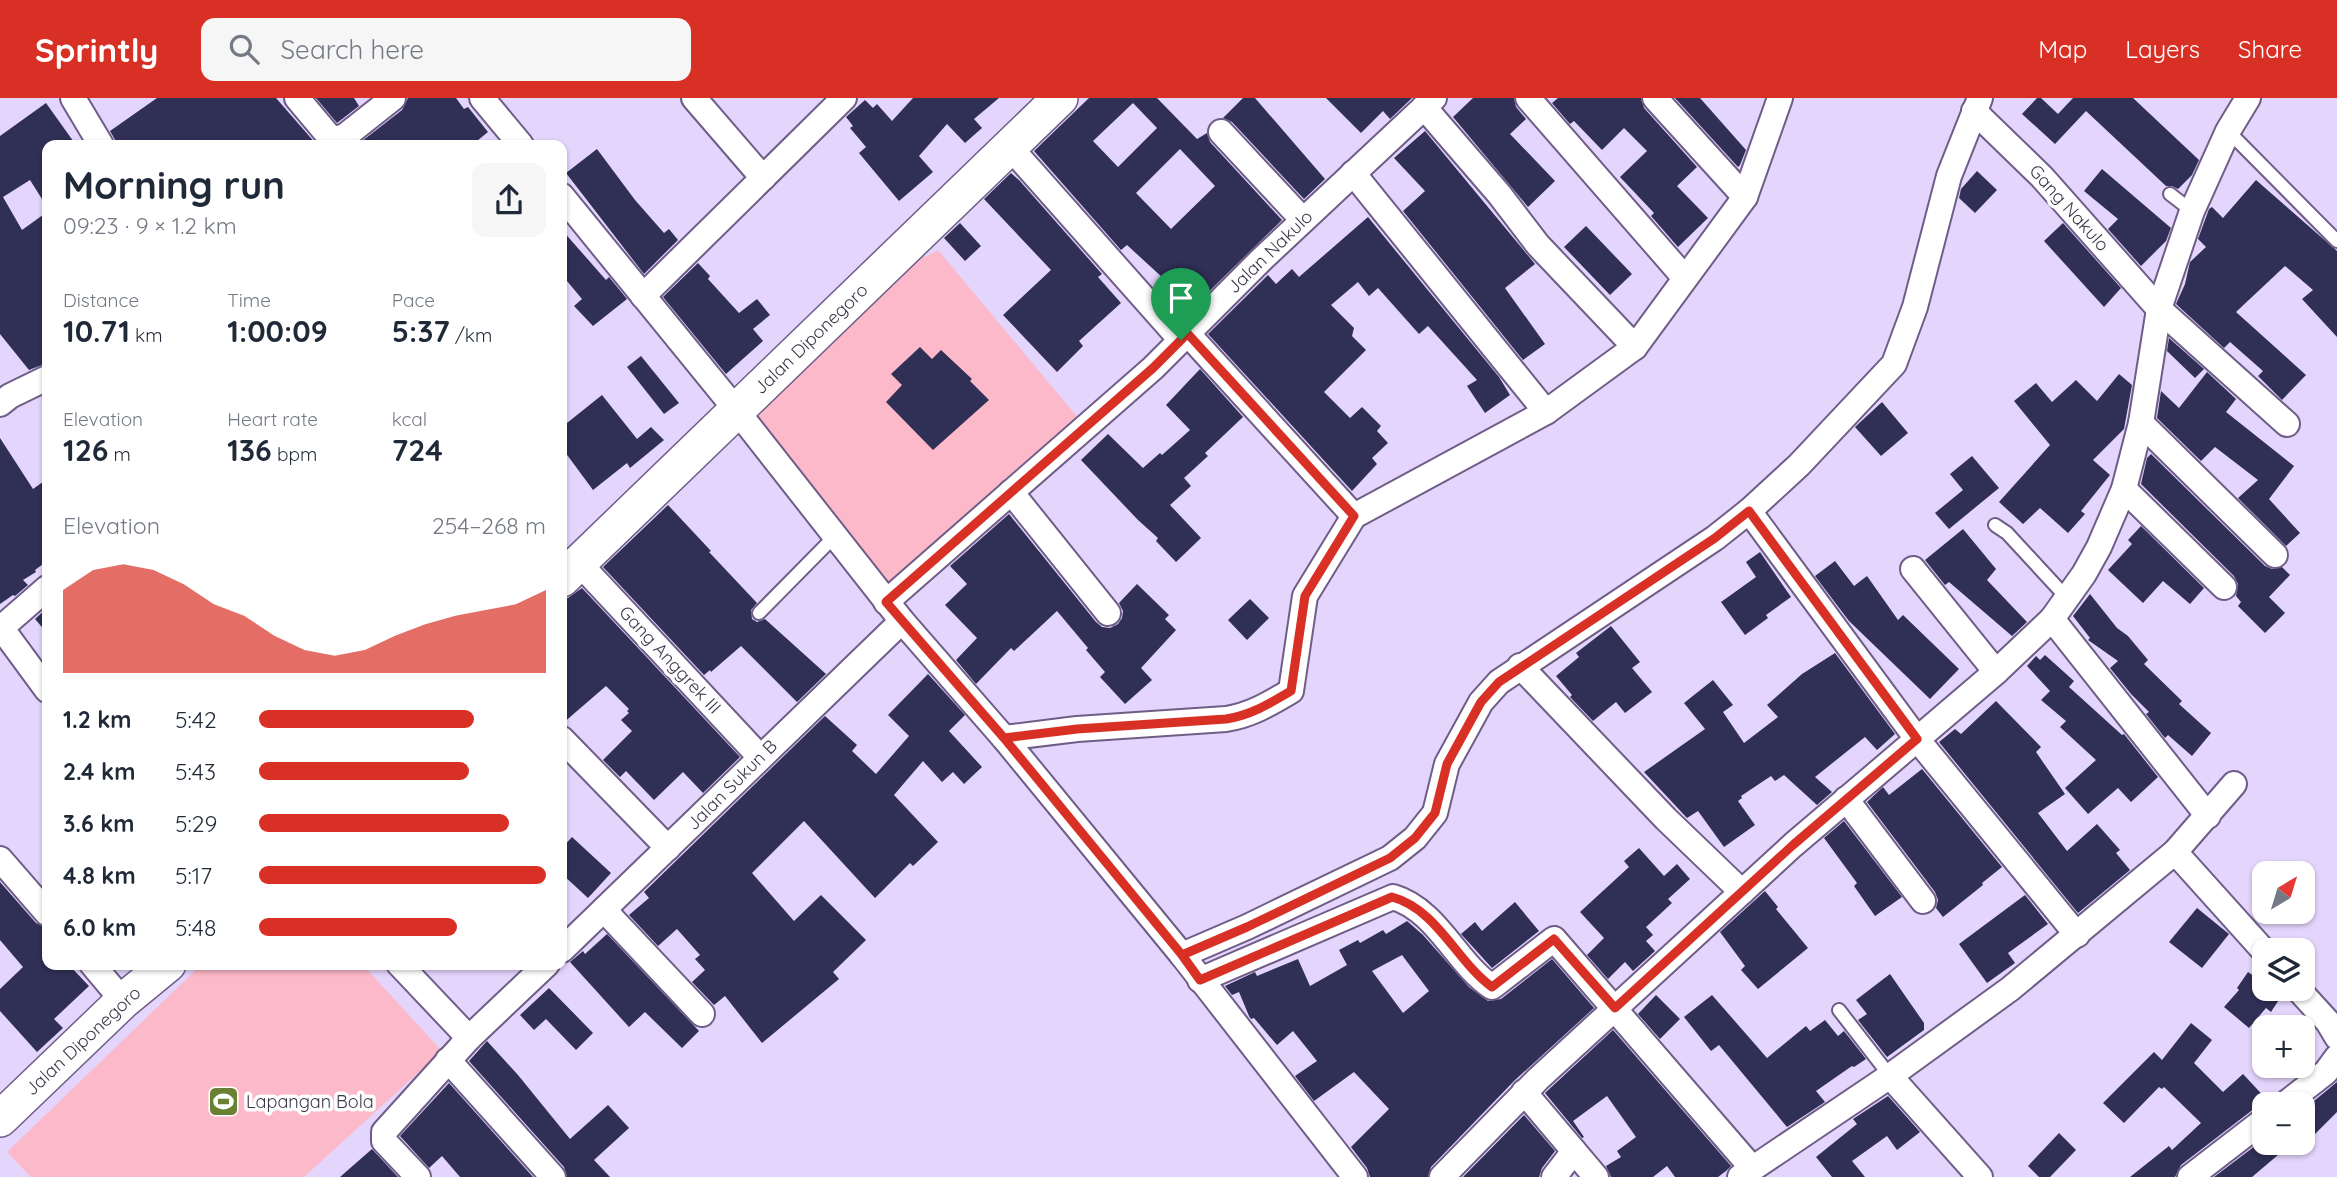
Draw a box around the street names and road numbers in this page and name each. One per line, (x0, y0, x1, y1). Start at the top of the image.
street label: Gang Nakulo (2024, 160, 2114, 256)
street label: Jalan Nakulo (1222, 205, 1317, 298)
street label: Jalan Diponegoro (749, 278, 873, 399)
street label: Gang Anggrek III (614, 601, 726, 719)
street label: Jalan Sukun B (682, 735, 782, 835)
street label: Jalan Diponegoro (20, 981, 145, 1100)

